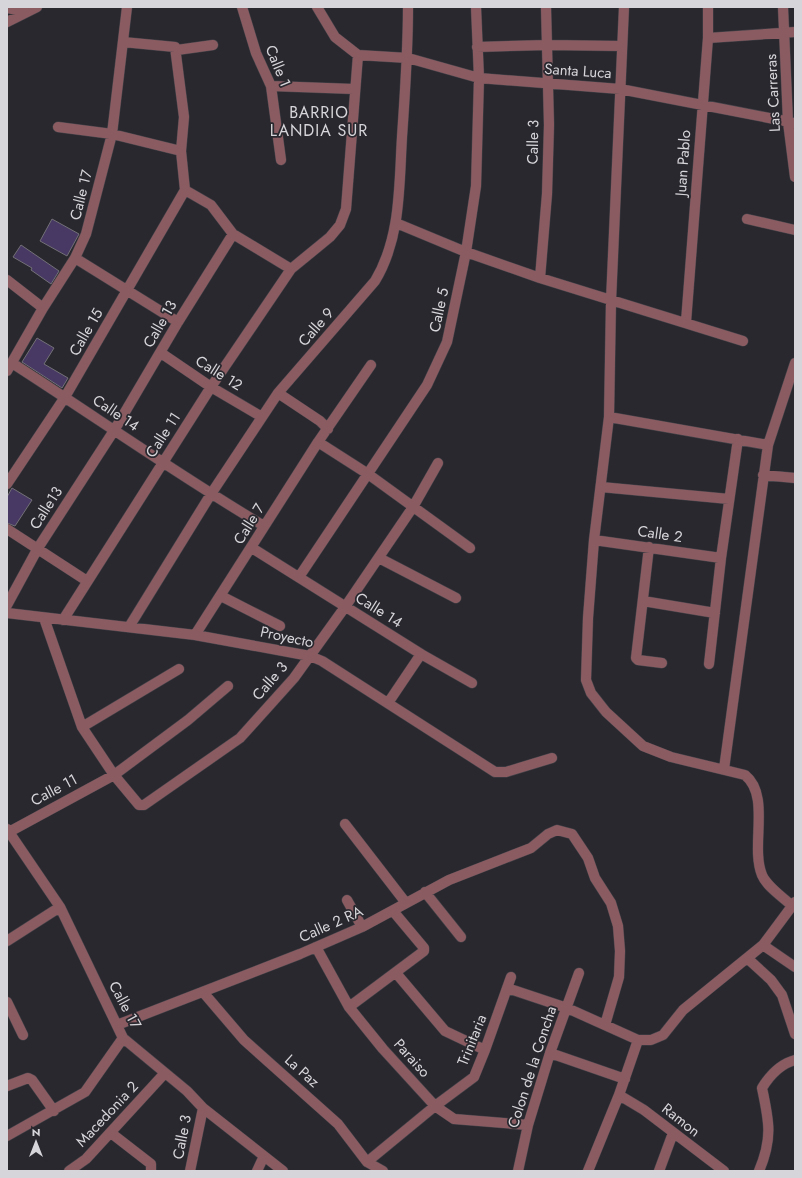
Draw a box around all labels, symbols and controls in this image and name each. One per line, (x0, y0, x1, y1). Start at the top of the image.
street label: Calle 1 (260, 42, 296, 90)
street label: Las Carreras (760, 53, 786, 133)
street label: Santa Luca (544, 58, 612, 84)
district label: BARRIO LANDIA SUR (270, 101, 368, 142)
street label: Calle 3 (522, 119, 544, 165)
street label: Juan Pablo (670, 129, 696, 199)
street label: Calle 17 (64, 167, 98, 223)
street label: Calle 5 (424, 286, 454, 334)
street label: Calle 13 (138, 296, 182, 352)
street label: Calle 9 (293, 303, 339, 351)
street label: Calle 15 (64, 304, 108, 360)
street label: Calle 12 (191, 350, 247, 396)
street label: Calle 14 (88, 389, 144, 437)
street label: Calle 11 (140, 408, 186, 462)
street label: Calle13 (24, 482, 68, 534)
street label: Calle 7 (228, 499, 270, 549)
street label: Calle 2 (636, 520, 684, 548)
street label: Calle 14 (351, 587, 407, 633)
street label: Proyecto (258, 621, 316, 653)
street label: Calle 3 (247, 657, 293, 705)
street label: Calle 11 (27, 769, 81, 811)
street label: Calle 2 RA (295, 900, 367, 948)
street label: Calle 17 (103, 977, 147, 1033)
street label: Colon de la Concha (502, 1003, 562, 1131)
street label: Trinitaria (452, 1011, 492, 1069)
street label: Paraiso (389, 1034, 435, 1082)
street label: La Paz (280, 1049, 324, 1093)
street label: Macedonia 2 (71, 1076, 143, 1152)
street label: Ramon (657, 1098, 705, 1142)
street label: Calle 3 (167, 1113, 197, 1161)
north arrow (16, 1122, 56, 1162)
text: N (32, 1124, 40, 1140)

